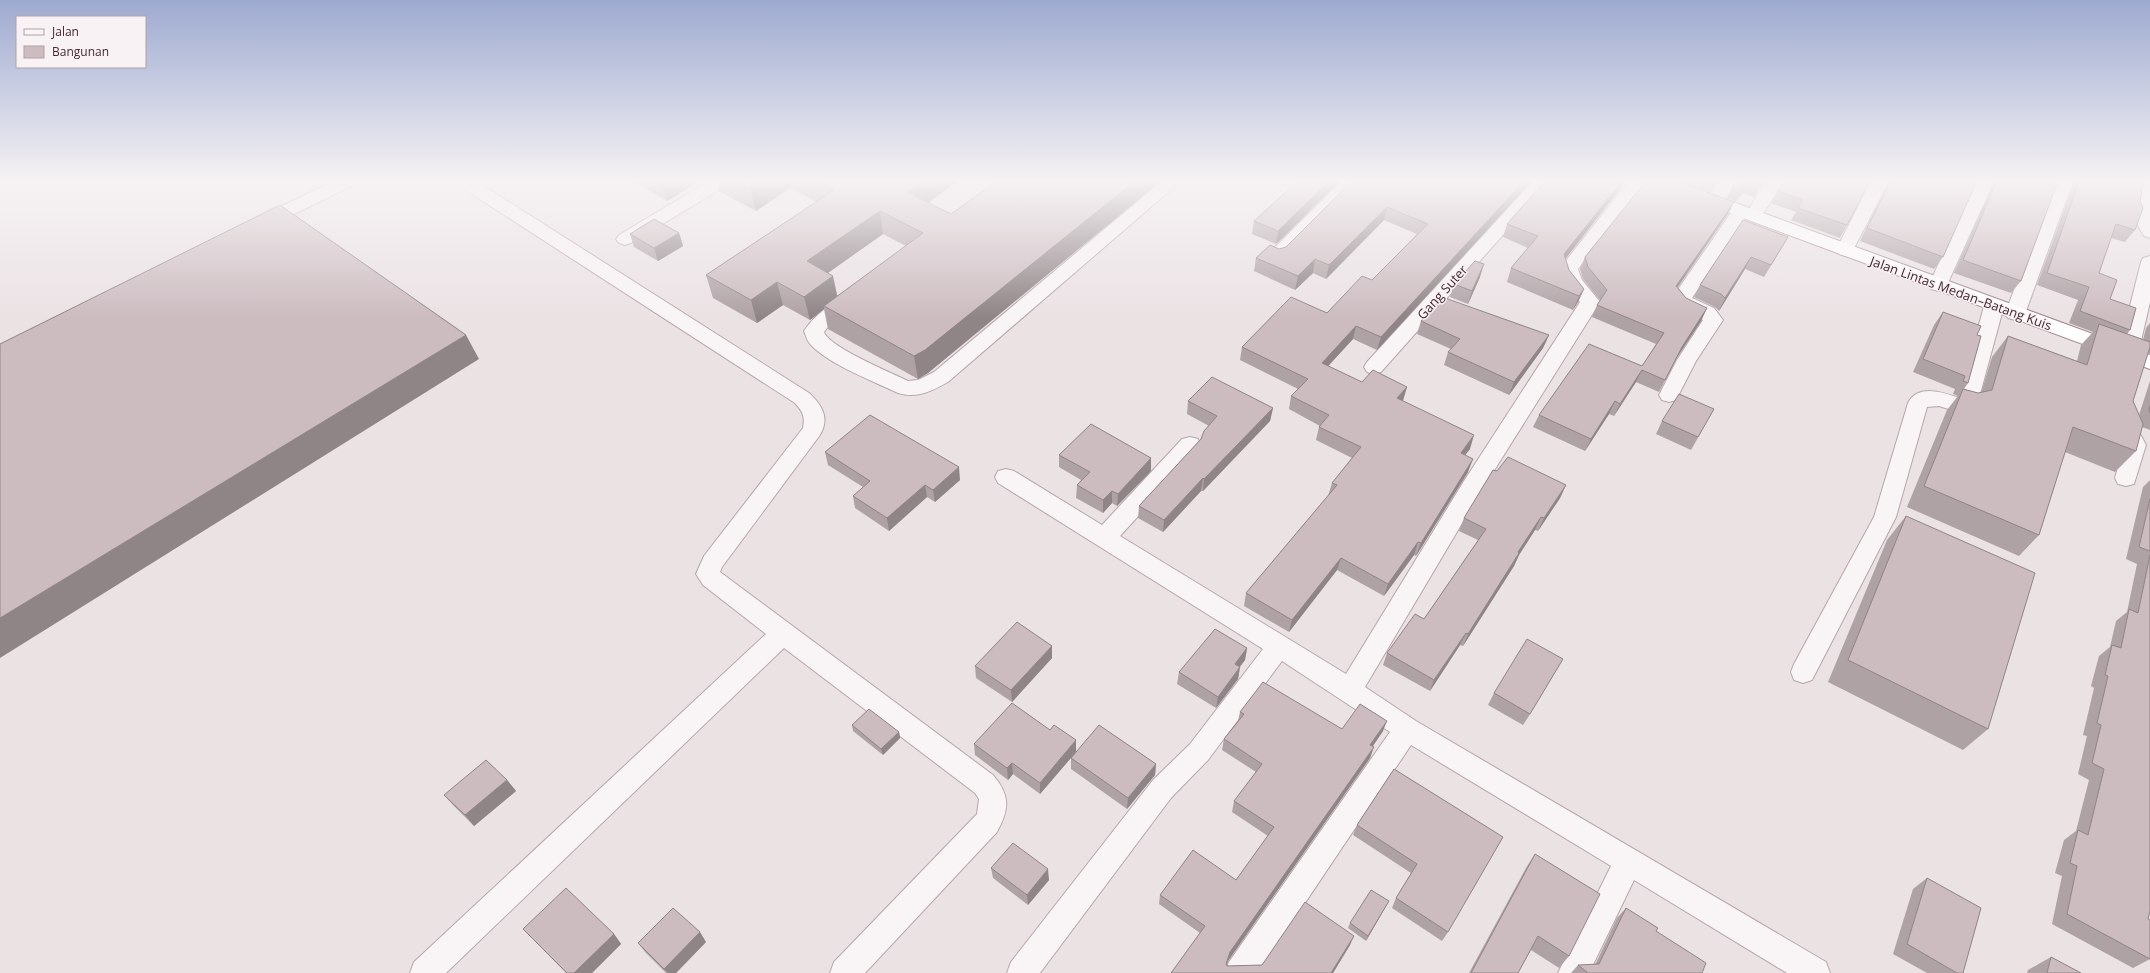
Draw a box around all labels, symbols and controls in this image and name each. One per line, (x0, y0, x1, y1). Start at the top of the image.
legend (16, 16, 146, 68)
text: Jalan (51, 23, 79, 40)
text: Bangunan (52, 43, 109, 60)
street label: Jalan Lintas Medan–Batang Kuis (1866, 251, 2054, 334)
street label: Gang Suter (1413, 260, 1472, 323)

